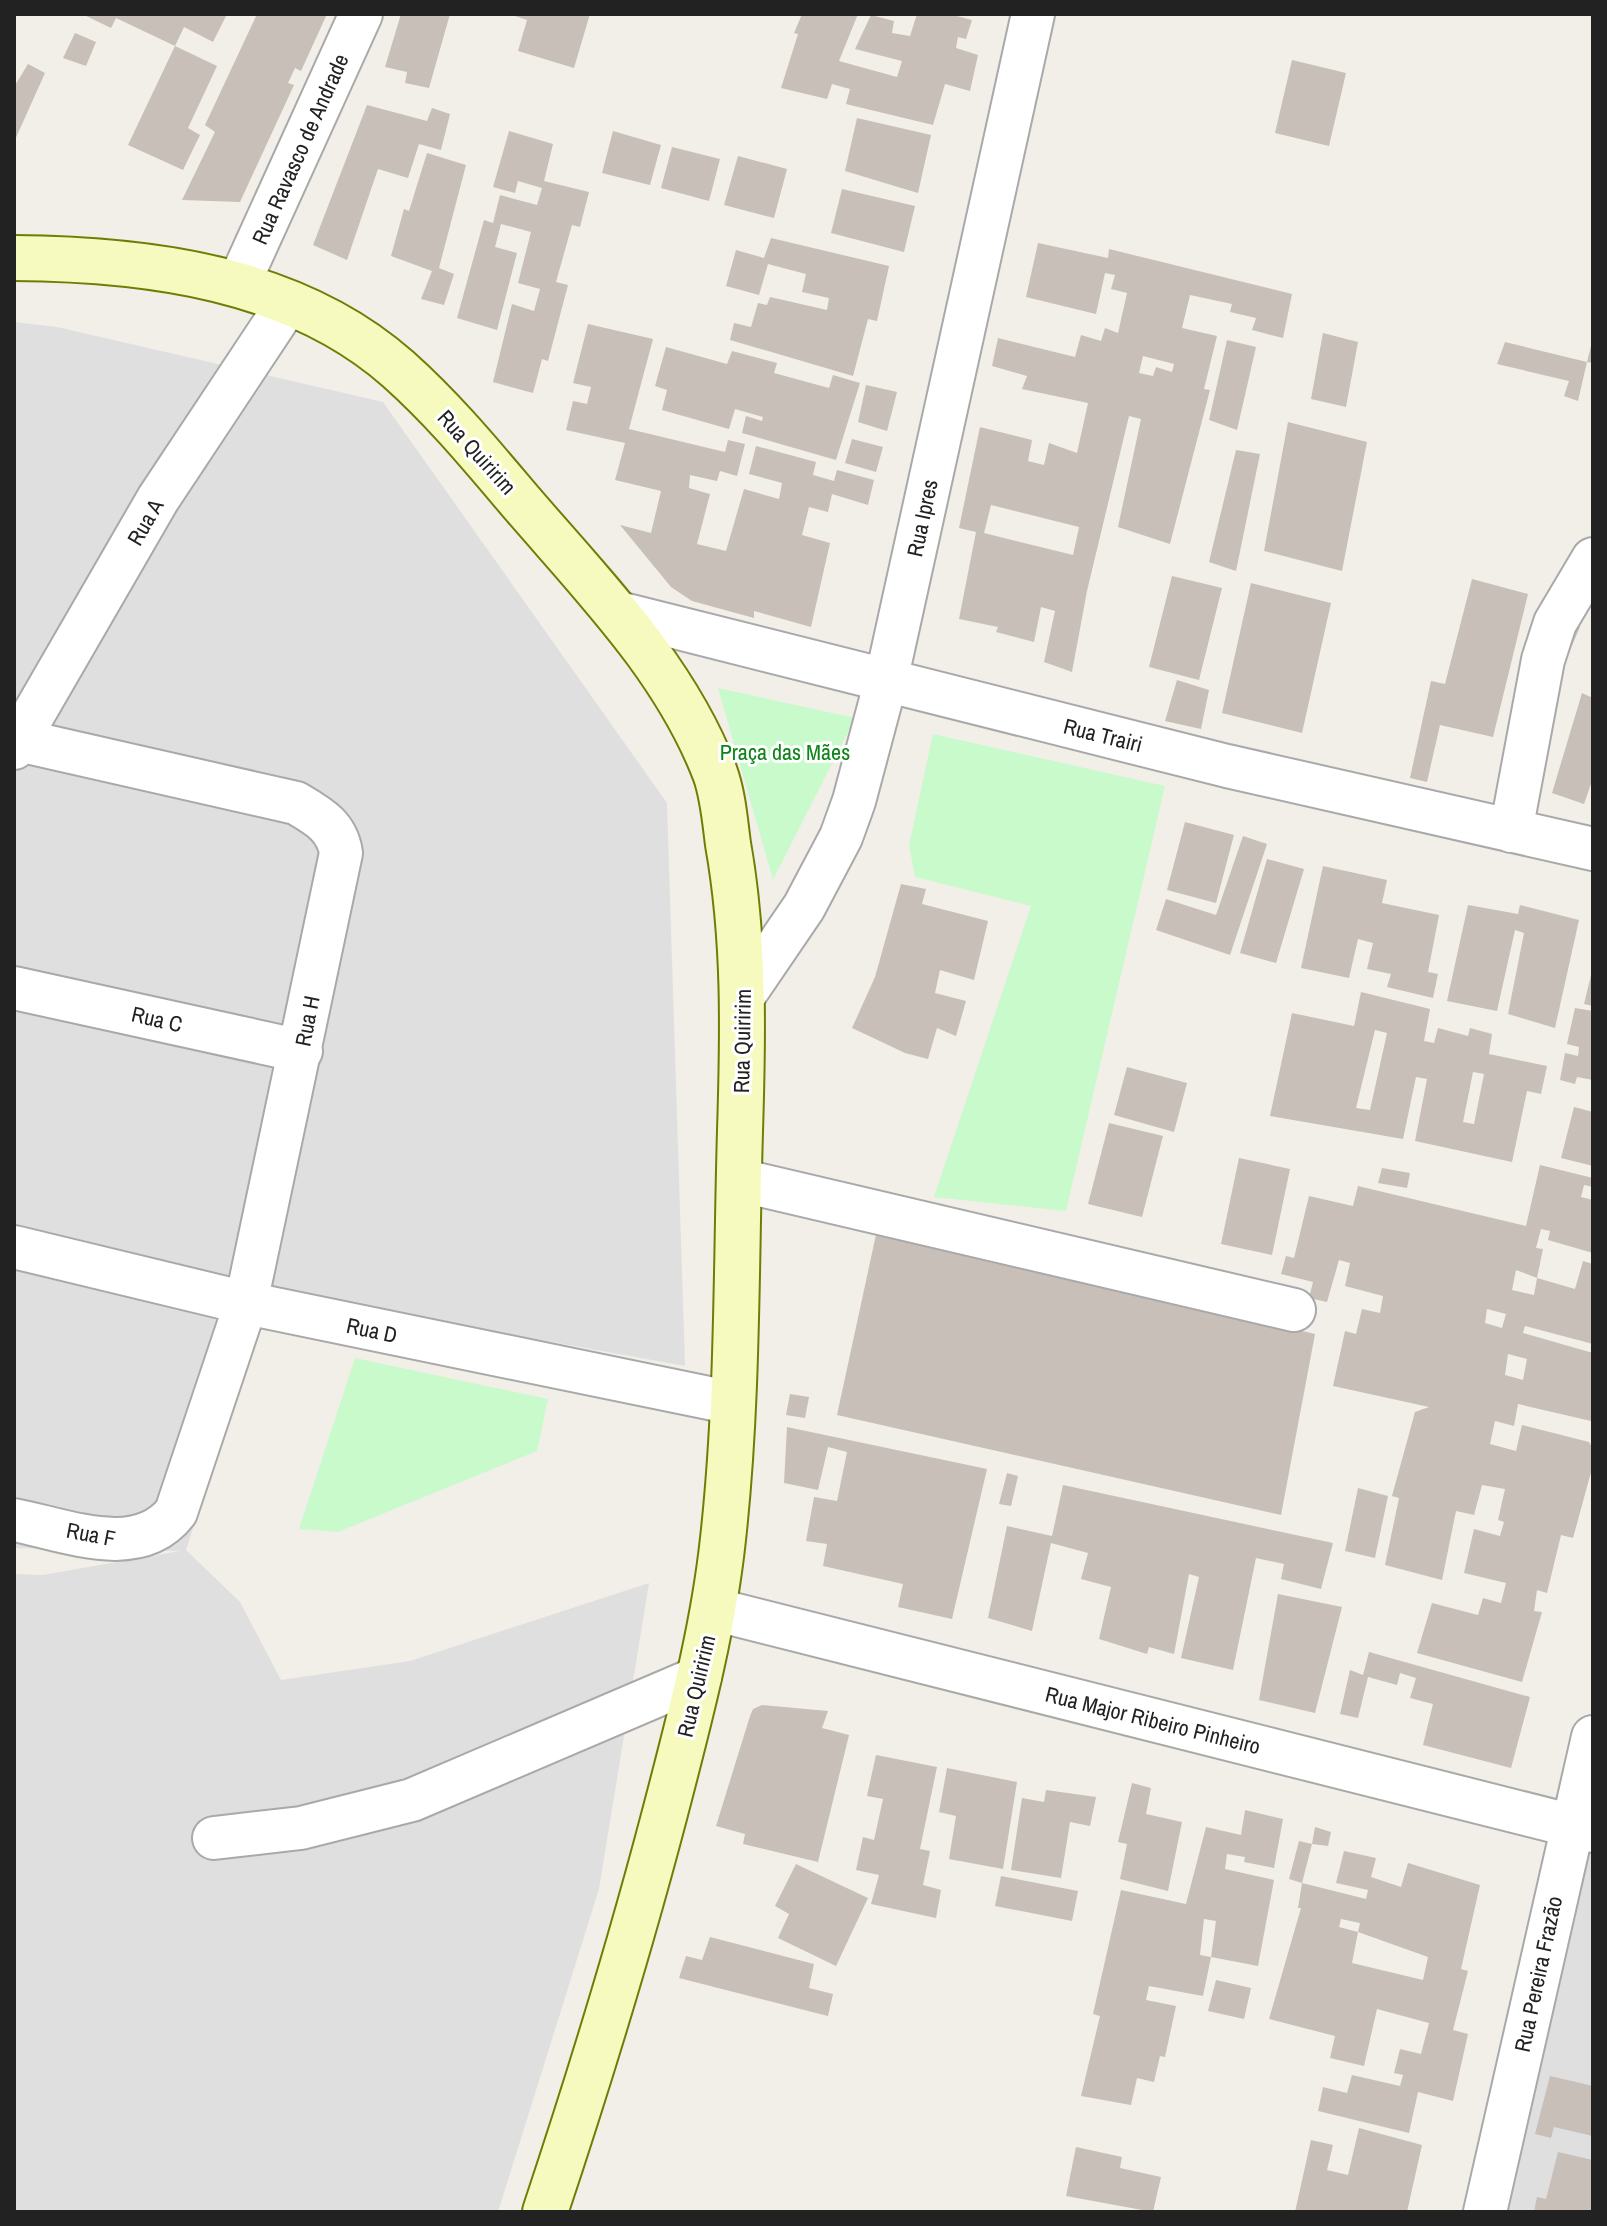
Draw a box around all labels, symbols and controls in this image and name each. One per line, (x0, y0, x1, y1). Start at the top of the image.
street label: Rua Ravasco de Andrade (244, 49, 356, 249)
street label: Rua Quiririm (431, 403, 523, 501)
street label: Rua Ipres (899, 477, 945, 559)
street label: Rua A (120, 492, 171, 551)
street label: Rua Trairi (1060, 711, 1146, 759)
park label: Praça das Mães (720, 737, 850, 767)
street label: Rua Quiririm (726, 989, 758, 1093)
street label: Rua H (287, 993, 327, 1049)
street label: Rua C (129, 999, 185, 1039)
street label: Rua D (344, 1310, 400, 1350)
street label: Rua F (64, 1515, 118, 1553)
street label: Rua Quiririm (670, 1632, 722, 1740)
street label: Rua Major Ribeiro Pinheiro (1042, 1679, 1264, 1761)
street label: Rua Pereira Frazão (1507, 1893, 1569, 2055)

